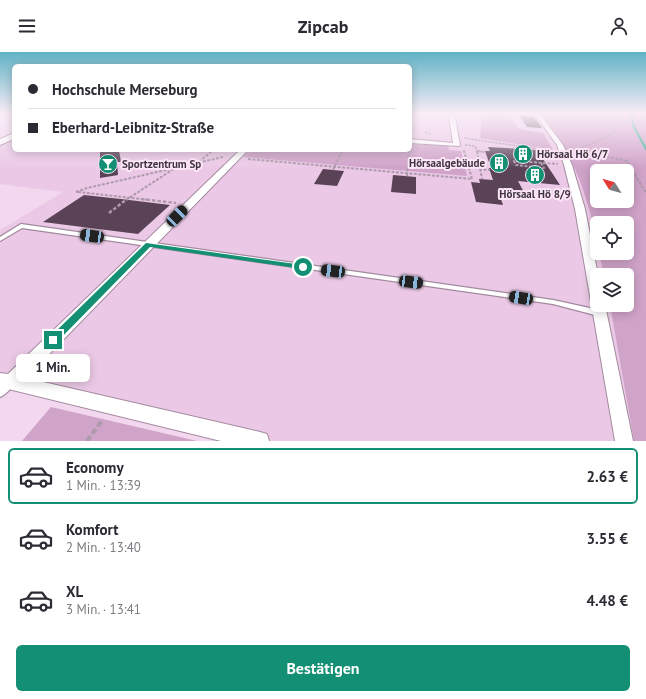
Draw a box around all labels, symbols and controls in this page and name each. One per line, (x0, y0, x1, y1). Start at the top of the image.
icon: menu (16, 15, 38, 37)
text: Zipcab (298, 15, 348, 38)
icon: person (608, 15, 630, 37)
text: Hochschule Merseburg (52, 80, 198, 99)
text: Eberhard-Leibnitz-Straße (52, 118, 214, 137)
building icon: Hörsaal Hö 6/7 (512, 143, 534, 165)
place label: Hörsaal Hö 6/7 (537, 147, 608, 161)
building icon: Hörsaalgebäude (488, 152, 510, 174)
bar icon: Sportzentrum Sp (97, 153, 119, 175)
place label: Hörsaalgebäude (409, 156, 485, 170)
place label: Sportzentrum Sp (122, 157, 201, 171)
building icon: Hörsaal Hö 8/9 (524, 164, 546, 186)
north arrow (590, 164, 634, 208)
map controls (590, 164, 634, 312)
place label: Hörsaal Hö 8/9 (499, 187, 571, 201)
car (164, 203, 190, 229)
button: locate (590, 216, 634, 260)
car (79, 228, 105, 244)
route start (294, 258, 312, 276)
car (320, 264, 346, 278)
button: layers (590, 268, 634, 312)
car (398, 275, 424, 289)
car (508, 290, 534, 306)
route end (44, 331, 62, 349)
callout: 1 Min. (16, 354, 90, 382)
text: 1 Min. (36, 359, 70, 376)
icon: car (18, 458, 54, 494)
text: Economy (66, 458, 124, 477)
text: 2.63 € (586, 467, 628, 486)
text: 1 Min. · 13:39 (66, 477, 141, 494)
icon: car (18, 520, 54, 556)
text: Komfort (66, 520, 118, 539)
text: 3.55 € (586, 529, 628, 548)
text: 2 Min. · 13:40 (66, 539, 141, 556)
icon: car (18, 582, 54, 618)
text: XL (66, 582, 83, 601)
text: 4.48 € (586, 591, 628, 610)
text: 3 Min. · 13:41 (66, 601, 141, 618)
button: Bestätigen (16, 645, 630, 691)

